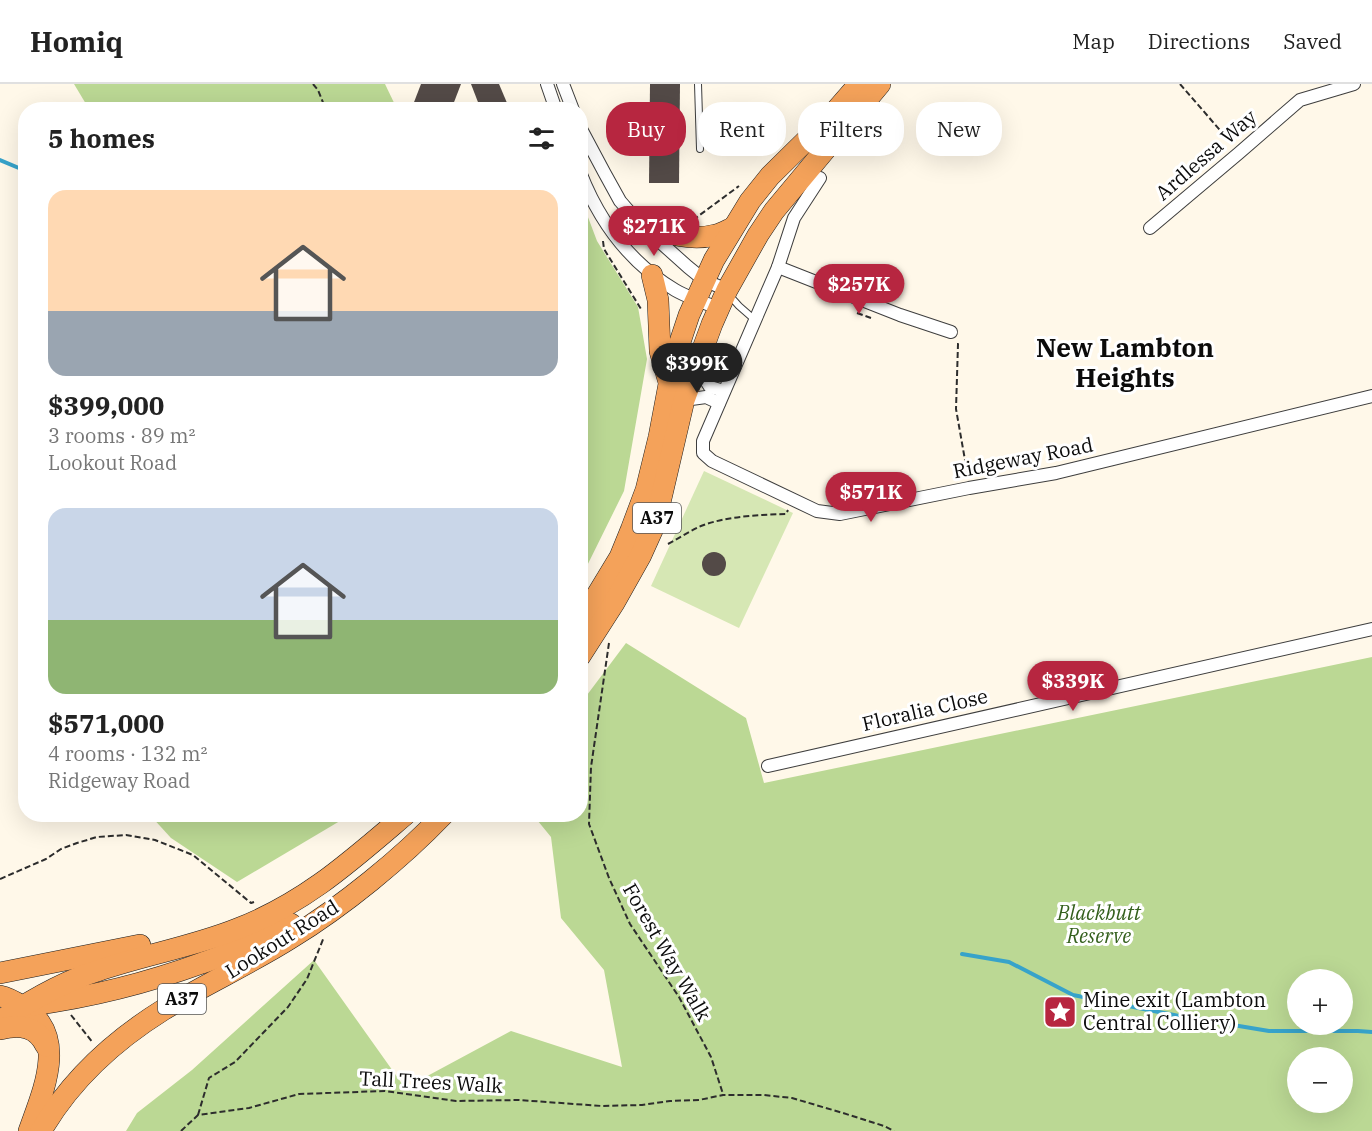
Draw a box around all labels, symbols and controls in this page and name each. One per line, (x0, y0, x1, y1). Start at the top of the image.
text: Homiq (30, 23, 123, 60)
text: Map (1072, 27, 1115, 55)
text: Directions (1148, 27, 1250, 55)
text: Saved (1283, 27, 1342, 55)
chip: Buy (606, 102, 686, 156)
chip: Rent (698, 102, 786, 156)
chip: Filters (798, 102, 904, 156)
chip: New (916, 102, 1002, 156)
street label: Ardlessa Way (1149, 103, 1262, 206)
text: 5 homes (48, 121, 155, 155)
icon: filters (525, 122, 558, 155)
pin: $271K (612, 206, 696, 257)
text: $271K (622, 212, 686, 239)
icon: home (249, 229, 357, 337)
pin: $257K (817, 264, 901, 315)
text: $257K (827, 270, 891, 297)
district label: New Lambton Heights (1036, 330, 1214, 394)
pin: $399K (655, 343, 739, 394)
text: $399K (665, 349, 729, 376)
text: $399,000 (48, 388, 164, 422)
text: 3 rooms · 89 m² (48, 422, 195, 449)
street label: Ridgeway Road (950, 431, 1095, 484)
text: Lookout Road (48, 449, 177, 476)
pin: $571K (829, 472, 913, 523)
text: $571K (839, 478, 903, 505)
road number: A37 (633, 503, 681, 533)
icon: home (249, 547, 357, 655)
pin: $339K (1031, 661, 1115, 712)
text: $339K (1041, 667, 1105, 694)
street label: Floralia Close (859, 682, 990, 737)
text: $571,000 (48, 706, 164, 740)
text: 4 rooms · 132 m² (48, 740, 207, 767)
text: Ridgeway Road (48, 767, 191, 794)
street label: Forest Way Walk (617, 878, 718, 1026)
street label: Lookout Road (220, 893, 344, 984)
park label: Blackbutt Reserve (1056, 899, 1142, 949)
map controls (1287, 969, 1353, 1113)
button: + (1287, 969, 1353, 1035)
road number: A37 (158, 984, 206, 1014)
place label: Mine exit (Lambton Central Colliery) (1083, 986, 1266, 1036)
place icon: Mine exit (Lambton Central Colliery) (1042, 994, 1078, 1030)
button: − (1287, 1047, 1353, 1113)
street label: Tall Trees Walk (358, 1064, 504, 1099)

